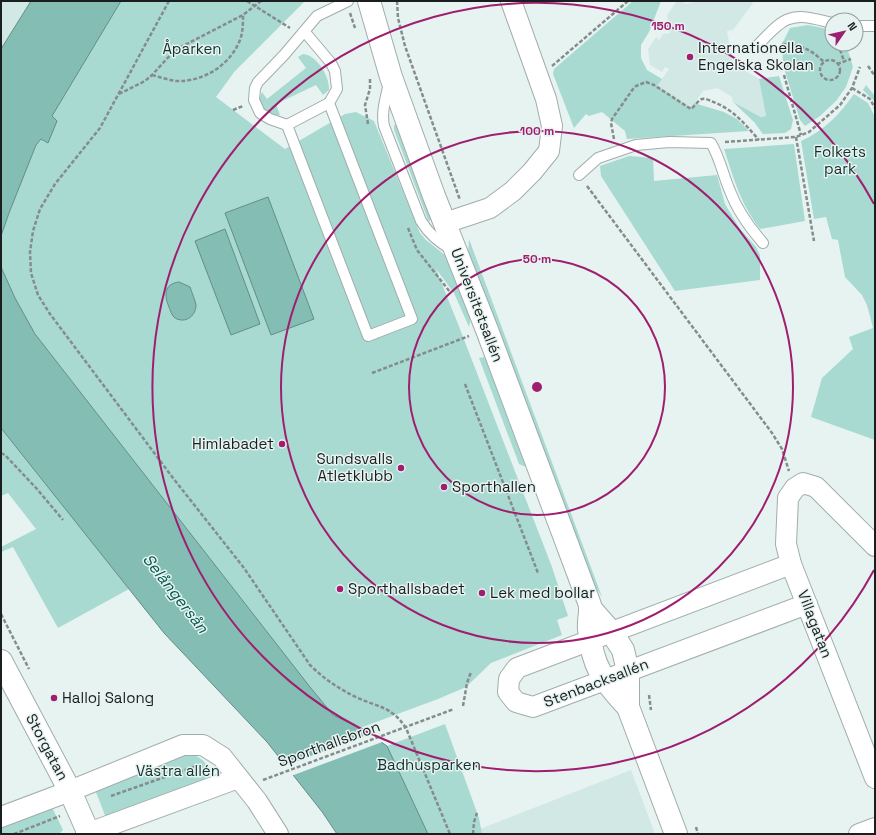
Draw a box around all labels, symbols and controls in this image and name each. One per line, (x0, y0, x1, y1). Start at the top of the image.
north arrow (824, 12, 864, 52)
text: 150 m (651, 18, 685, 34)
text: N (844, 19, 860, 33)
place label: Internationella Engelska Skolan (698, 38, 814, 74)
park label: Åparken (162, 39, 222, 58)
marker: Internationella Engelska Skolan (685, 52, 695, 62)
text: 100 m (520, 123, 554, 139)
park label: Folkets park (814, 142, 866, 178)
street label: Universitetsallén (447, 245, 508, 365)
text: 50 m (523, 251, 551, 267)
centre of rings (530, 380, 544, 394)
place label: Himlabadet (192, 434, 274, 453)
marker: Himlabadet (277, 439, 287, 449)
place label: Sundsvalls Atletklubb (316, 449, 393, 485)
marker: Sundsvalls Atletklubb (396, 463, 406, 473)
place label: Sporthallen (452, 477, 536, 496)
marker: Sporthallen (439, 482, 449, 492)
water label: Selångersån (138, 549, 214, 638)
place label: Sporthallsbadet (348, 579, 465, 598)
place label: Lek med bollar (490, 583, 595, 602)
marker: Sporthallsbadet (335, 584, 345, 594)
street label: Villagatan (794, 587, 837, 660)
marker: Lek med bollar (477, 588, 487, 598)
street label: Stenbacksallén (541, 654, 651, 711)
place label: Halloj Salong (62, 688, 154, 707)
marker: Halloj Salong (49, 693, 59, 703)
street label: Storgatan (22, 710, 73, 783)
street label: Sporthallsbron (275, 716, 382, 771)
park label: Badhusparken (377, 755, 481, 774)
park label: Västra allén (136, 761, 220, 780)

